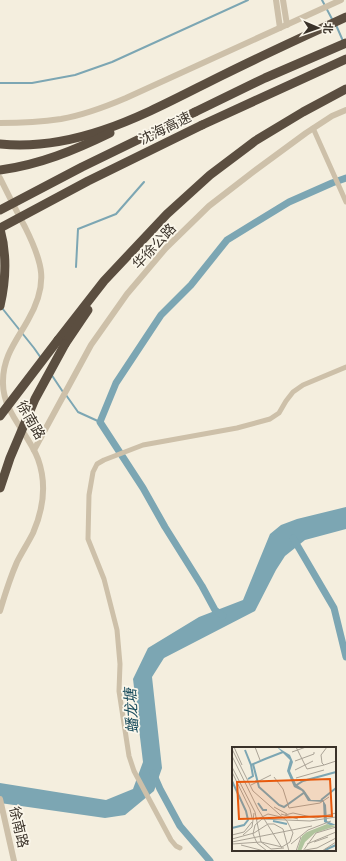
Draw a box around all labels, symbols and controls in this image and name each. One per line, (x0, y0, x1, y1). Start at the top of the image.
north arrow (298, 8, 338, 48)
text: 北 (322, 23, 334, 34)
street label: 沈海高速 (136, 109, 194, 147)
street label: 华徐公路 (129, 220, 179, 272)
street label: 徐南路 (14, 398, 48, 442)
water label: 蟠龙塘 (121, 685, 141, 734)
inset map (232, 747, 336, 851)
street label: 徐南路 (6, 805, 32, 849)

